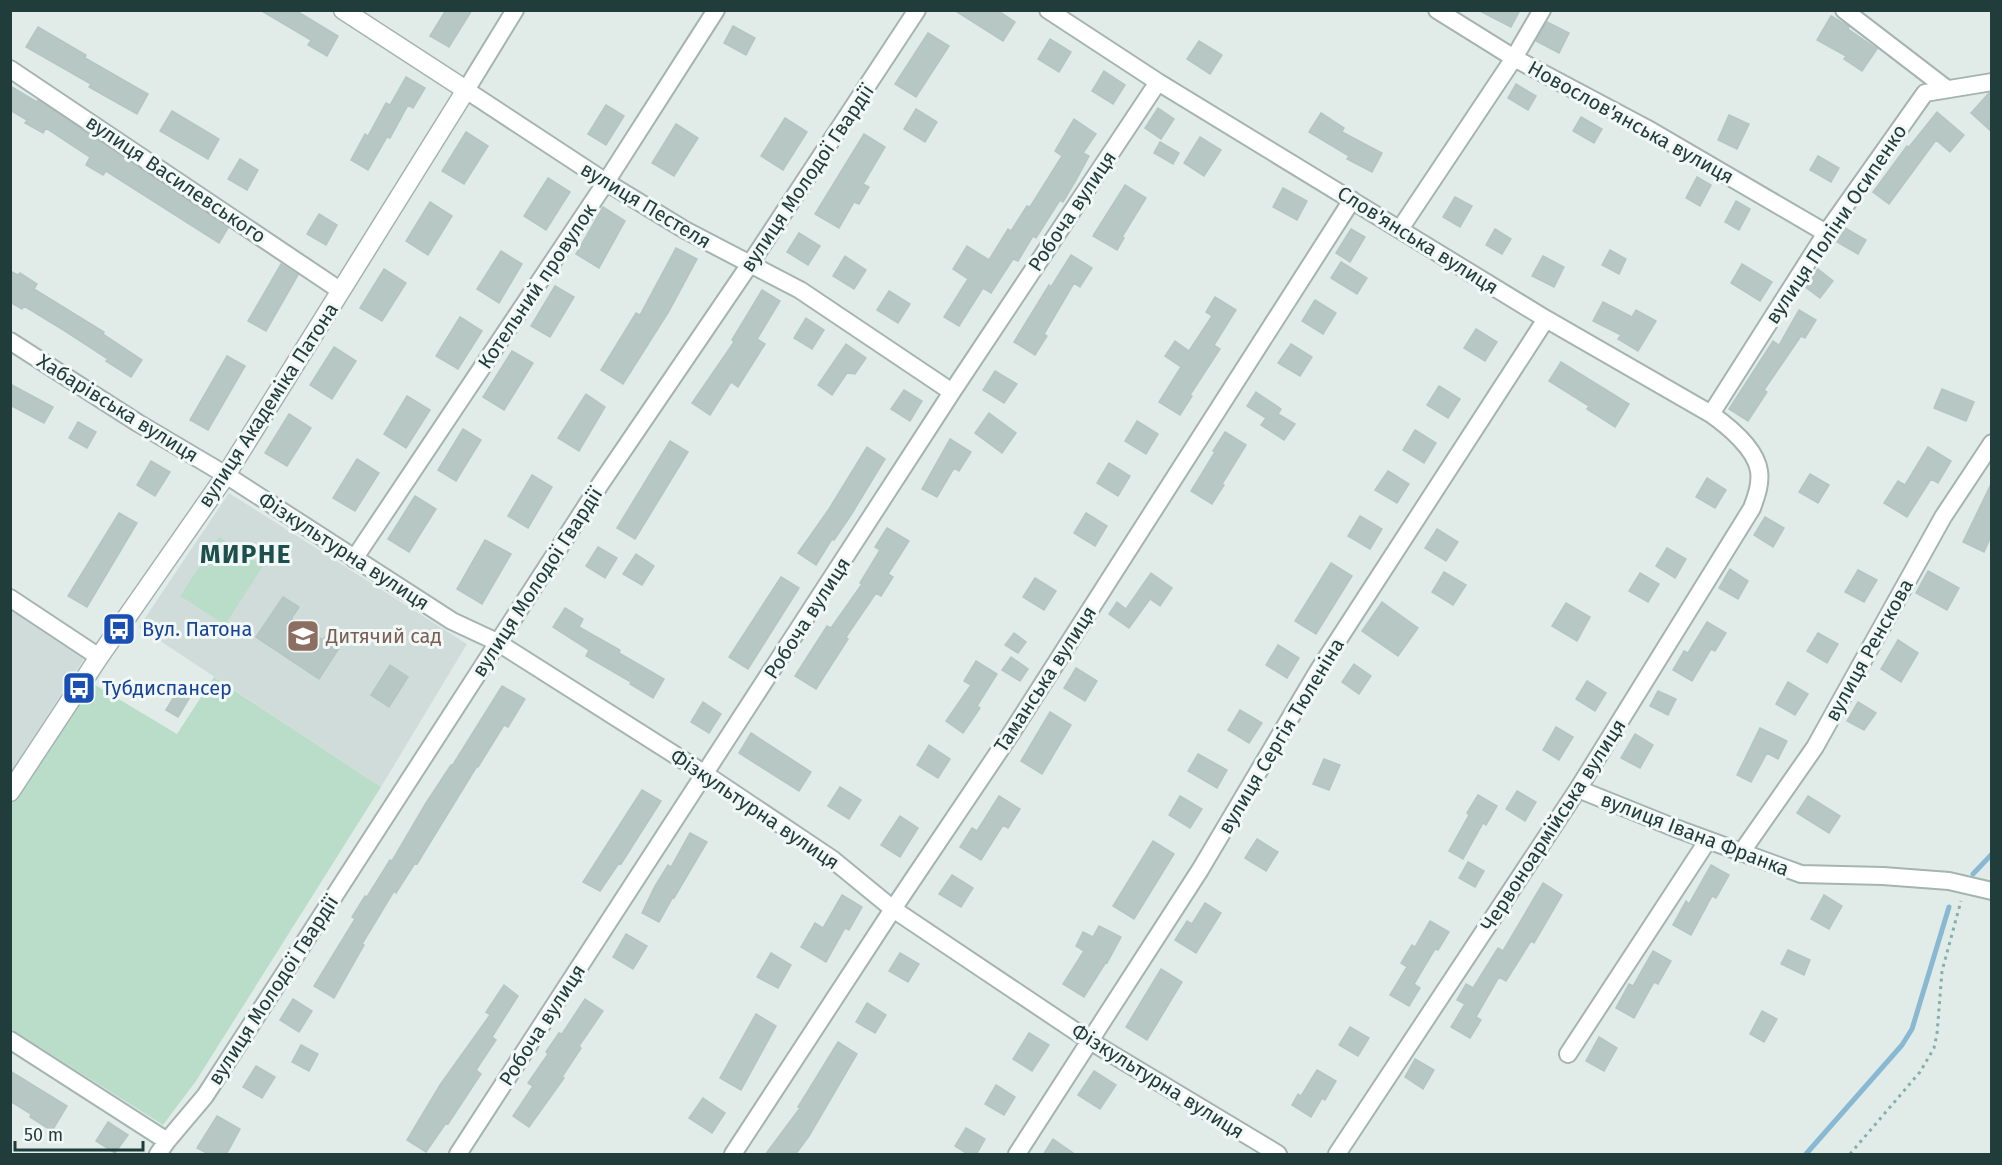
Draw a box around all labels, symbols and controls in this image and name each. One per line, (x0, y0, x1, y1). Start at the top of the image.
street label: Новослов'янська вулиця (1524, 55, 1738, 189)
street label: вулиця Молодої Гвардії (735, 79, 879, 276)
street label: вулиця Василевського (81, 110, 271, 248)
street label: вулиця Поліни Осипенко (1760, 120, 1912, 328)
street label: Робоча вулиця (1023, 146, 1121, 276)
street label: вулиця Пестеля (576, 157, 716, 253)
street label: Слов'янська вулиця (1333, 181, 1503, 299)
street label: Котельний провулок (473, 198, 602, 373)
street label: вулиця Академіка Патона (193, 298, 343, 512)
street label: Хабарівська вулиця (33, 349, 203, 467)
street label: вулиця Молодої Гвардії (467, 482, 608, 681)
street label: Фізкультурна вулиця (254, 487, 434, 615)
district label: МИРНЕ (200, 539, 292, 570)
street label: Робоча вулиця (759, 553, 855, 683)
street label: вулиця Ренскова (1820, 574, 1918, 726)
street label: Таманська вулиця (989, 601, 1101, 757)
bus stop icon: Вул. Патона (101, 611, 137, 647)
place label: Вул. Патона (142, 617, 252, 641)
school or university icon: Дитячий сад (285, 618, 321, 654)
place label: Дитячий сад (325, 624, 442, 648)
street label: вулиця Сергія Тюленіна (1213, 634, 1349, 838)
bus stop icon: Тубдиспансер (61, 670, 97, 706)
place label: Тубдиспансер (102, 676, 232, 700)
street label: Червоноармійська вулиця (1475, 714, 1631, 936)
street label: Фізкультурна вулиця (666, 743, 844, 875)
street label: вулиця Івана Франка (1597, 787, 1793, 881)
street label: вулиця Молодої Гвардії (203, 890, 344, 1089)
street label: Робоча вулиця (494, 960, 590, 1090)
street label: Фізкультурна вулиця (1067, 1018, 1249, 1144)
scale bar (15, 1114, 142, 1152)
text: 50 m (24, 1124, 63, 1146)

